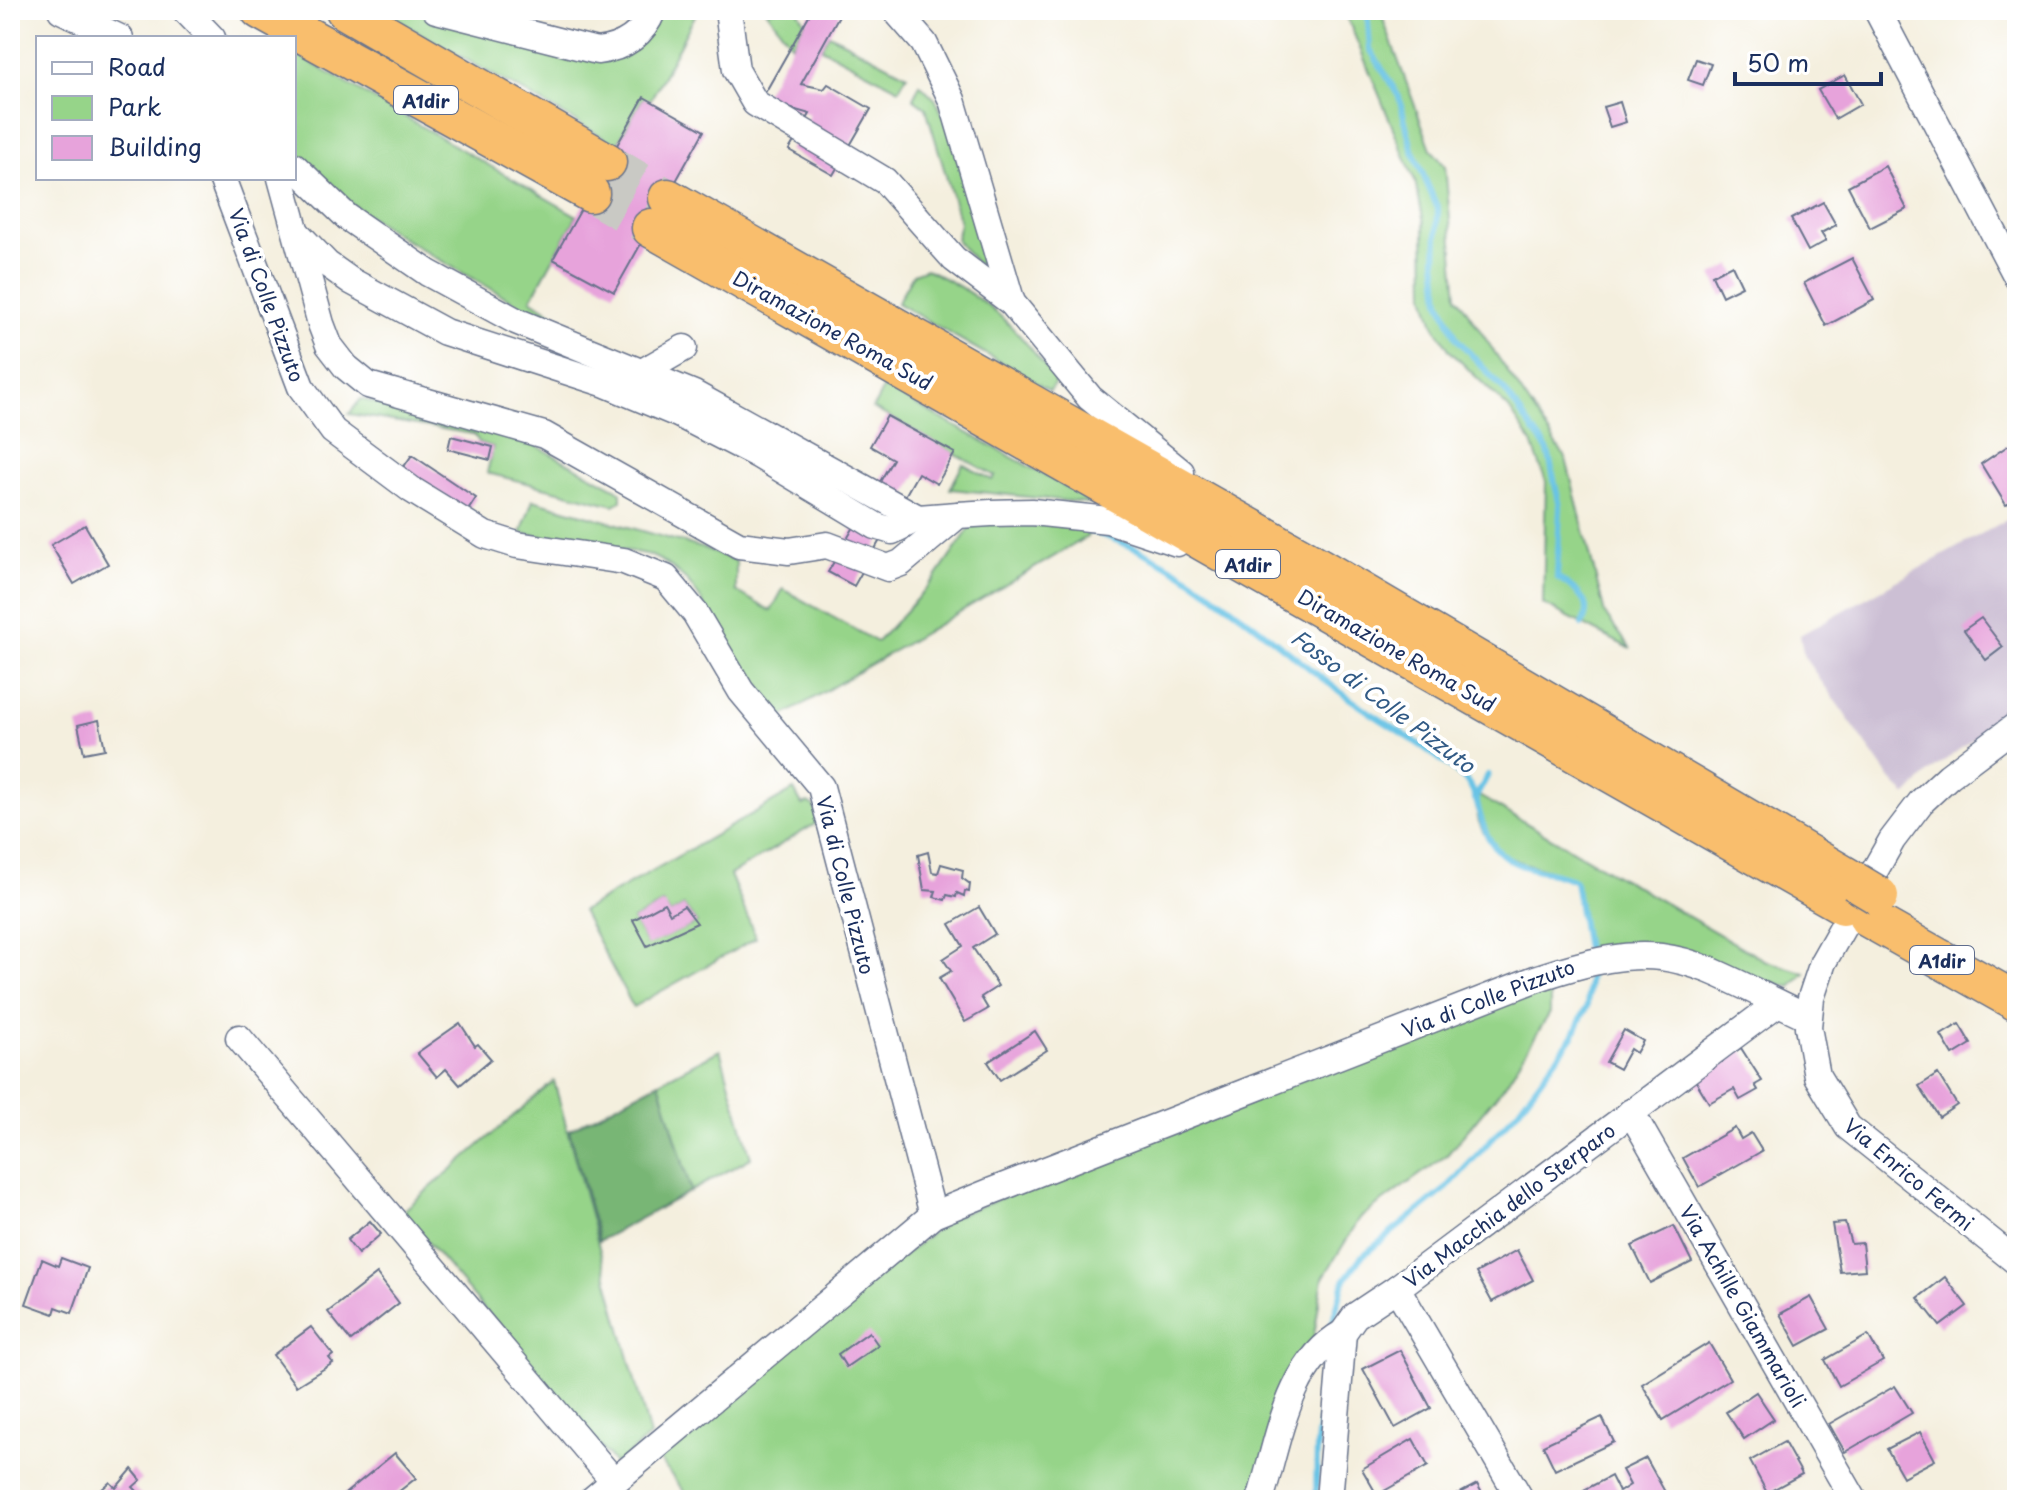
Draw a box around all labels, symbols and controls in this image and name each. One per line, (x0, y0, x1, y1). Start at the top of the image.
legend (36, 36, 296, 180)
scale bar (1735, 36, 1881, 86)
text: 50 m (1747, 44, 1809, 80)
text: Road (108, 48, 166, 84)
road number: A1dir (394, 86, 458, 114)
text: Park (108, 88, 162, 124)
text: Building (108, 128, 202, 164)
street label: Via di Colle Pizzuto (222, 204, 312, 386)
street label: Diramazione Roma Sud (728, 263, 938, 397)
road number: A1dir (1216, 550, 1280, 578)
street label: Diramazione Roma Sud (1292, 581, 1502, 719)
water label: Fosso di Colle Pizzuto (1285, 620, 1483, 781)
street label: Via di Colle Pizzuto (809, 793, 883, 977)
road number: A1dir (1910, 946, 1974, 974)
street label: Via di Colle Pizzuto (1397, 951, 1579, 1045)
street label: Via Enrico Fermi (1838, 1111, 1980, 1237)
street label: Via Macchia dello Sterparo (1397, 1115, 1621, 1295)
street label: Via Achille Giammarioli (1673, 1199, 1813, 1413)

